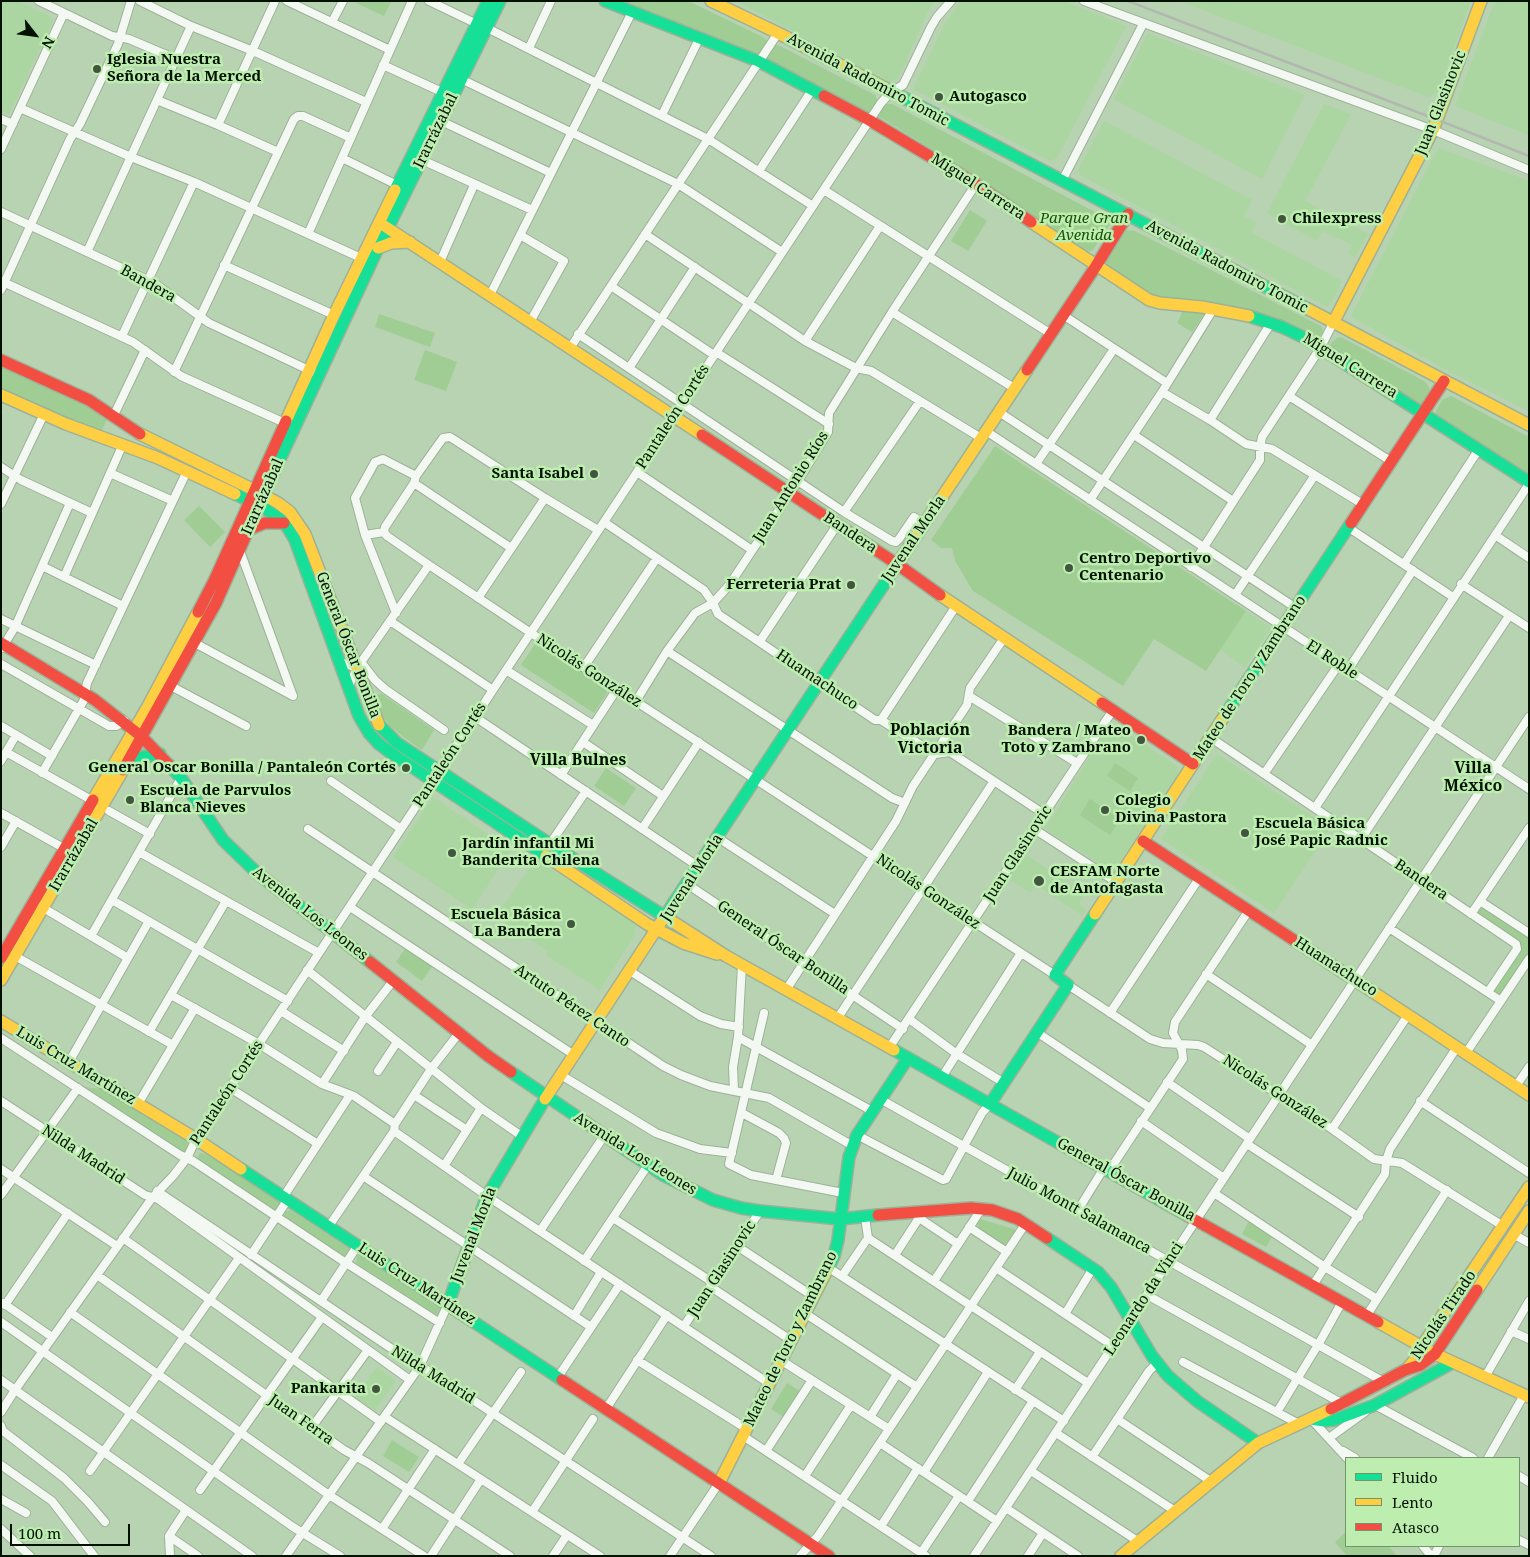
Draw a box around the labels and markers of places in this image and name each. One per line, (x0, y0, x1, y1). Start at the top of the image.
place label: Iglesia Nuestra Señora de la Merced (107, 51, 261, 86)
marker: Iglesia Nuestra Señora de la Merced (91, 63, 103, 75)
place label: Autogasco (949, 88, 1027, 106)
marker: Autogasco (933, 91, 945, 103)
place label: Chilexpress (1292, 210, 1381, 228)
marker: Chilexpress (1276, 213, 1288, 225)
place label: Santa Isabel (492, 465, 584, 483)
marker: Santa Isabel (588, 468, 600, 480)
place label: Centro Deportivo Centenario (1079, 550, 1211, 585)
marker: Centro Deportivo Centenario (1063, 562, 1075, 574)
place label: Ferreteria Prat (727, 576, 841, 594)
marker: Ferreteria Prat (845, 579, 857, 591)
place label: Bandera / Mateo Toto y Zambrano (1002, 722, 1131, 757)
marker: Bandera / Mateo Toto y Zambrano (1135, 734, 1147, 746)
place label: General Oscar Bonilla / Pantaleón Cortés (88, 759, 396, 777)
marker: General Oscar Bonilla / Pantaleón Cortés (400, 762, 412, 774)
place label: Escuela de Parvulos Blanca Nieves (140, 782, 291, 817)
place label: Colegio Divina Pastora (1115, 792, 1227, 827)
marker: Escuela de Parvulos Blanca Nieves (124, 794, 136, 806)
marker: Colegio Divina Pastora (1099, 804, 1111, 816)
place label: Escuela Básica José Papic Radnic (1255, 815, 1388, 850)
marker: Escuela Básica José Papic Radnic (1239, 827, 1251, 839)
place label: Jardín infantil Mi Banderita Chilena (462, 835, 600, 870)
marker: Jardín infantil Mi Banderita Chilena (446, 847, 458, 859)
place label: CESFAM Norte de Antofagasta (1050, 863, 1164, 898)
marker: CESFAM Norte de Antofagasta (1032, 874, 1046, 888)
place label: Escuela Básica La Bandera (451, 906, 561, 941)
marker: Escuela Básica La Bandera (565, 918, 577, 930)
place label: Pankarita (291, 1380, 366, 1398)
marker: Pankarita (370, 1383, 382, 1395)

